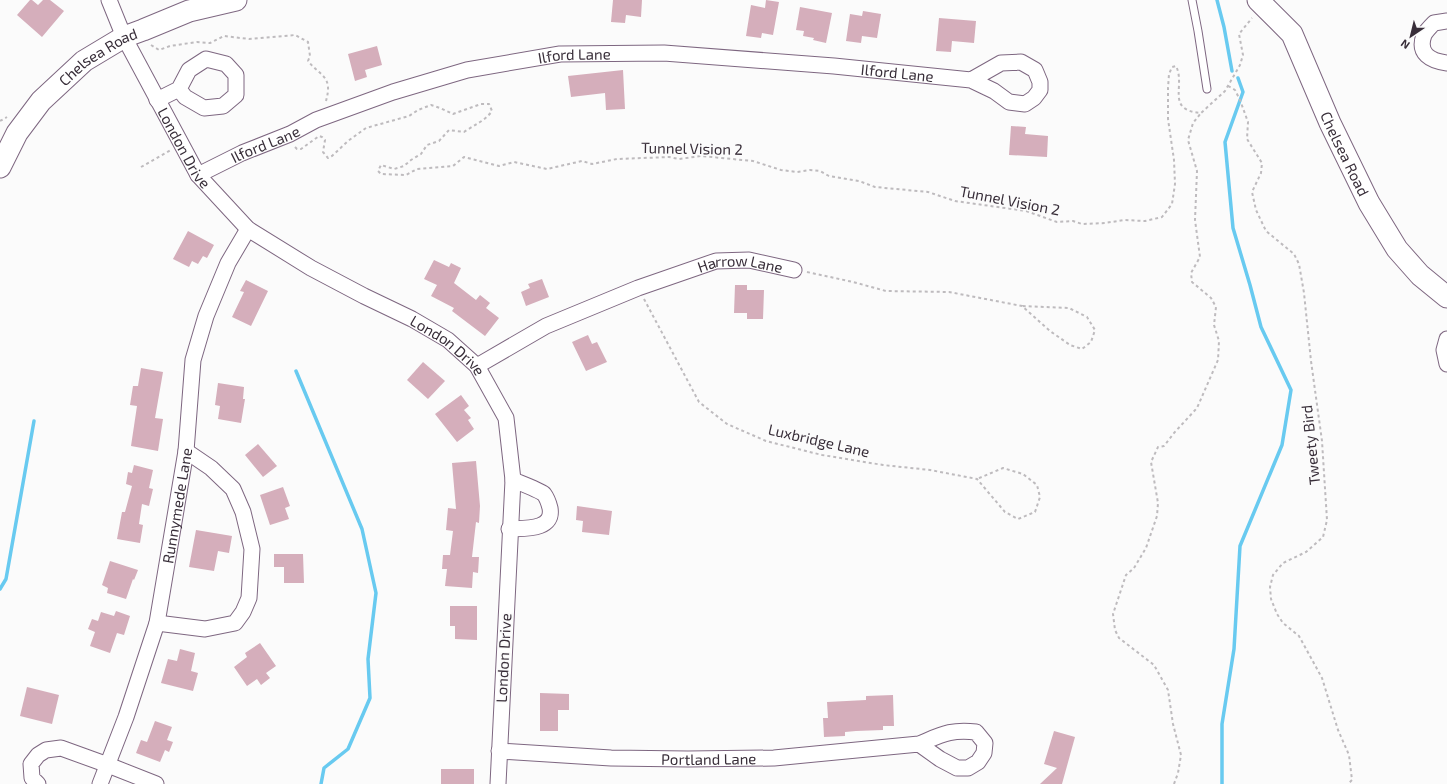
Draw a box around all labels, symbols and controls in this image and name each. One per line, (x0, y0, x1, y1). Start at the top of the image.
north arrow (1391, 16, 1431, 56)
street label: Chelsea Road (55, 24, 140, 89)
text: N (1398, 37, 1412, 52)
street label: Ilford Lane (536, 45, 611, 67)
street label: Ilford Lane (860, 60, 935, 85)
street label: London Drive (154, 104, 214, 192)
street label: Chelsea Road (1317, 109, 1373, 199)
street label: Ilford Lane (227, 121, 303, 166)
street label: Tunnel Vision 2 (641, 138, 743, 158)
street label: Tunnel Vision 2 (958, 181, 1062, 219)
street label: Harrow Lane (695, 251, 785, 276)
street label: London Drive (407, 311, 489, 378)
street label: Tweety Bird (1297, 404, 1323, 486)
street label: Luxbridge Lane (767, 420, 871, 460)
street label: Runnymede Lane (158, 446, 195, 565)
street label: London Drive (492, 613, 514, 703)
street label: Portland Lane (661, 749, 756, 768)

